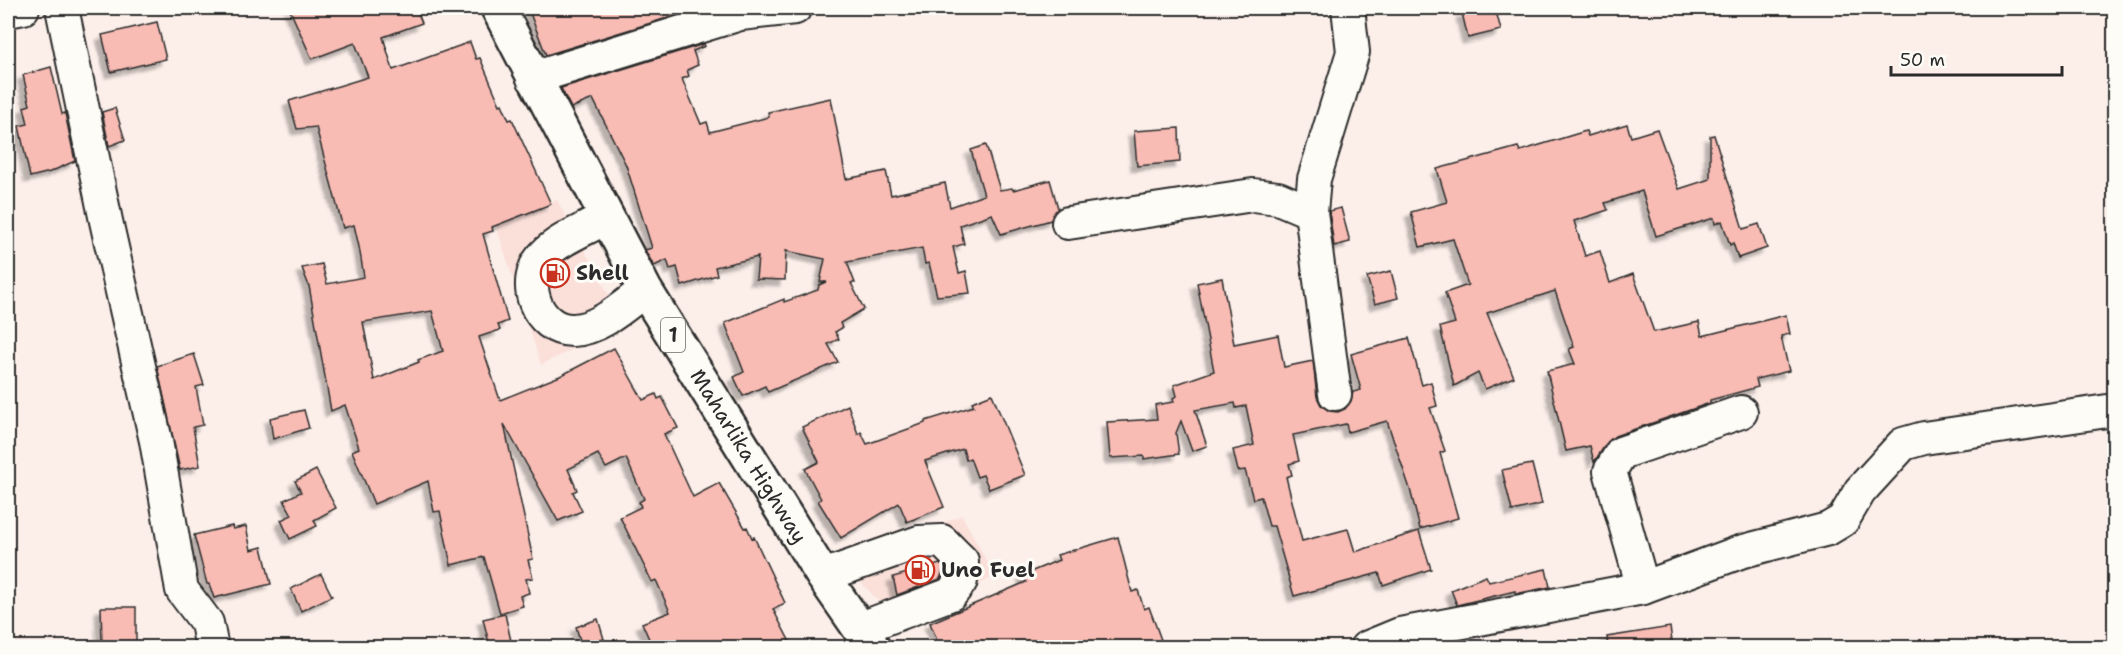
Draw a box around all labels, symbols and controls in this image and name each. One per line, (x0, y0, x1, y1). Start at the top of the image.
scale bar (1891, 39, 2062, 77)
text: 50 m (1900, 48, 1945, 72)
fuel station icon: Shell (539, 257, 571, 289)
place label: Shell (576, 259, 629, 287)
road number: 1 (661, 318, 685, 352)
street label: Maharlika Highway (684, 364, 813, 549)
fuel station icon: Uno Fuel (904, 554, 936, 586)
place label: Uno Fuel (941, 556, 1035, 584)

